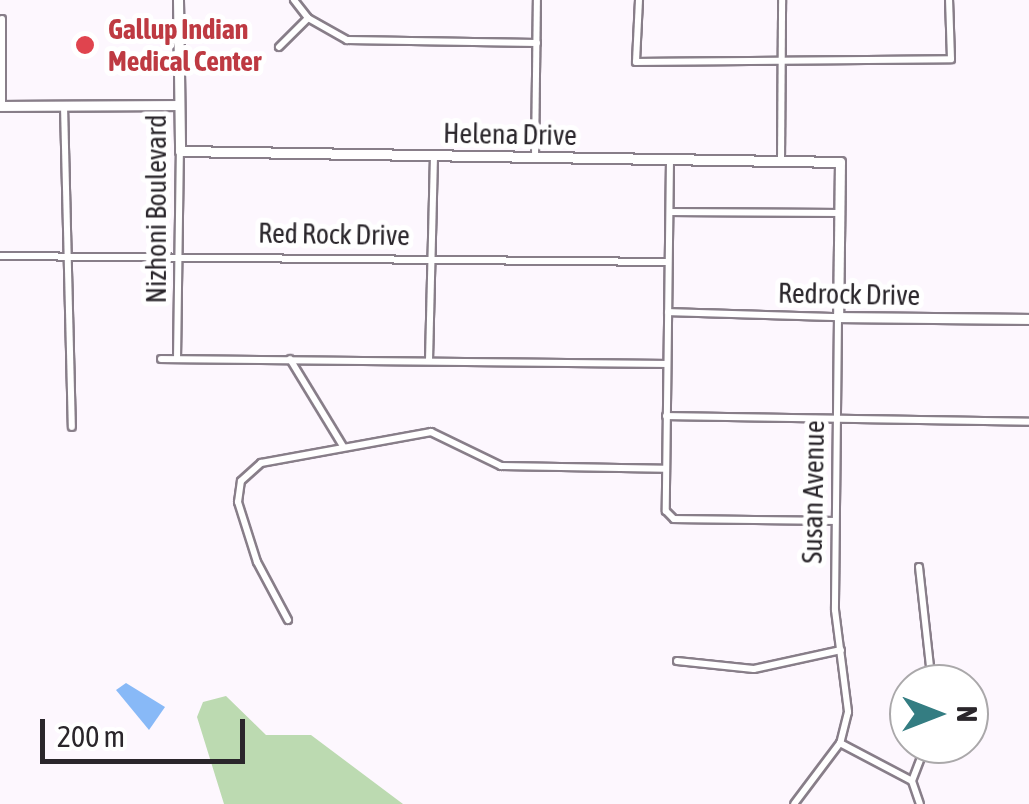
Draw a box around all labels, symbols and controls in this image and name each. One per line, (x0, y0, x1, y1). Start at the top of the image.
place label: Gallup Indian Medical Center (108, 12, 261, 78)
marker: Gallup Indian Medical Center (72, 32, 98, 58)
street label: Nizhoni Boulevard (139, 115, 173, 303)
street label: Helena Drive (443, 116, 577, 152)
street label: Red Rock Drive (258, 216, 410, 252)
street label: Redrock Drive (778, 276, 920, 312)
street label: Susan Avenue (795, 420, 831, 564)
north arrow (889, 664, 989, 764)
scale bar (45, 699, 250, 761)
text: N (951, 706, 983, 722)
text: 200 m (57, 719, 125, 753)

